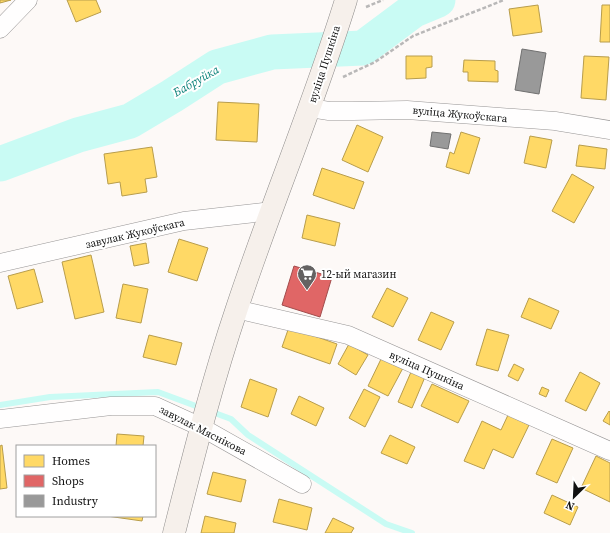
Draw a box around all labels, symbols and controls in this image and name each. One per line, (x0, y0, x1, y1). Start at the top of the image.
street label: вуліца Пушкіна (305, 23, 344, 105)
water label: Бабруйка (169, 61, 223, 101)
street label: вуліца Жукоўскага (412, 103, 508, 126)
street label: завулак Жукоўскага (84, 215, 187, 252)
supermarket icon: 12-ый магазин (296, 263, 318, 291)
place label: 12-ый магазин (321, 267, 396, 282)
street label: вуліца Пушкіна (387, 347, 467, 394)
street label: завулак Мяснікова (157, 402, 249, 459)
legend (16, 445, 156, 517)
text: Homes (52, 453, 90, 469)
text: Shops (52, 473, 84, 489)
north arrow (554, 477, 594, 517)
text: Industry (52, 493, 99, 509)
text: N (563, 497, 577, 514)

